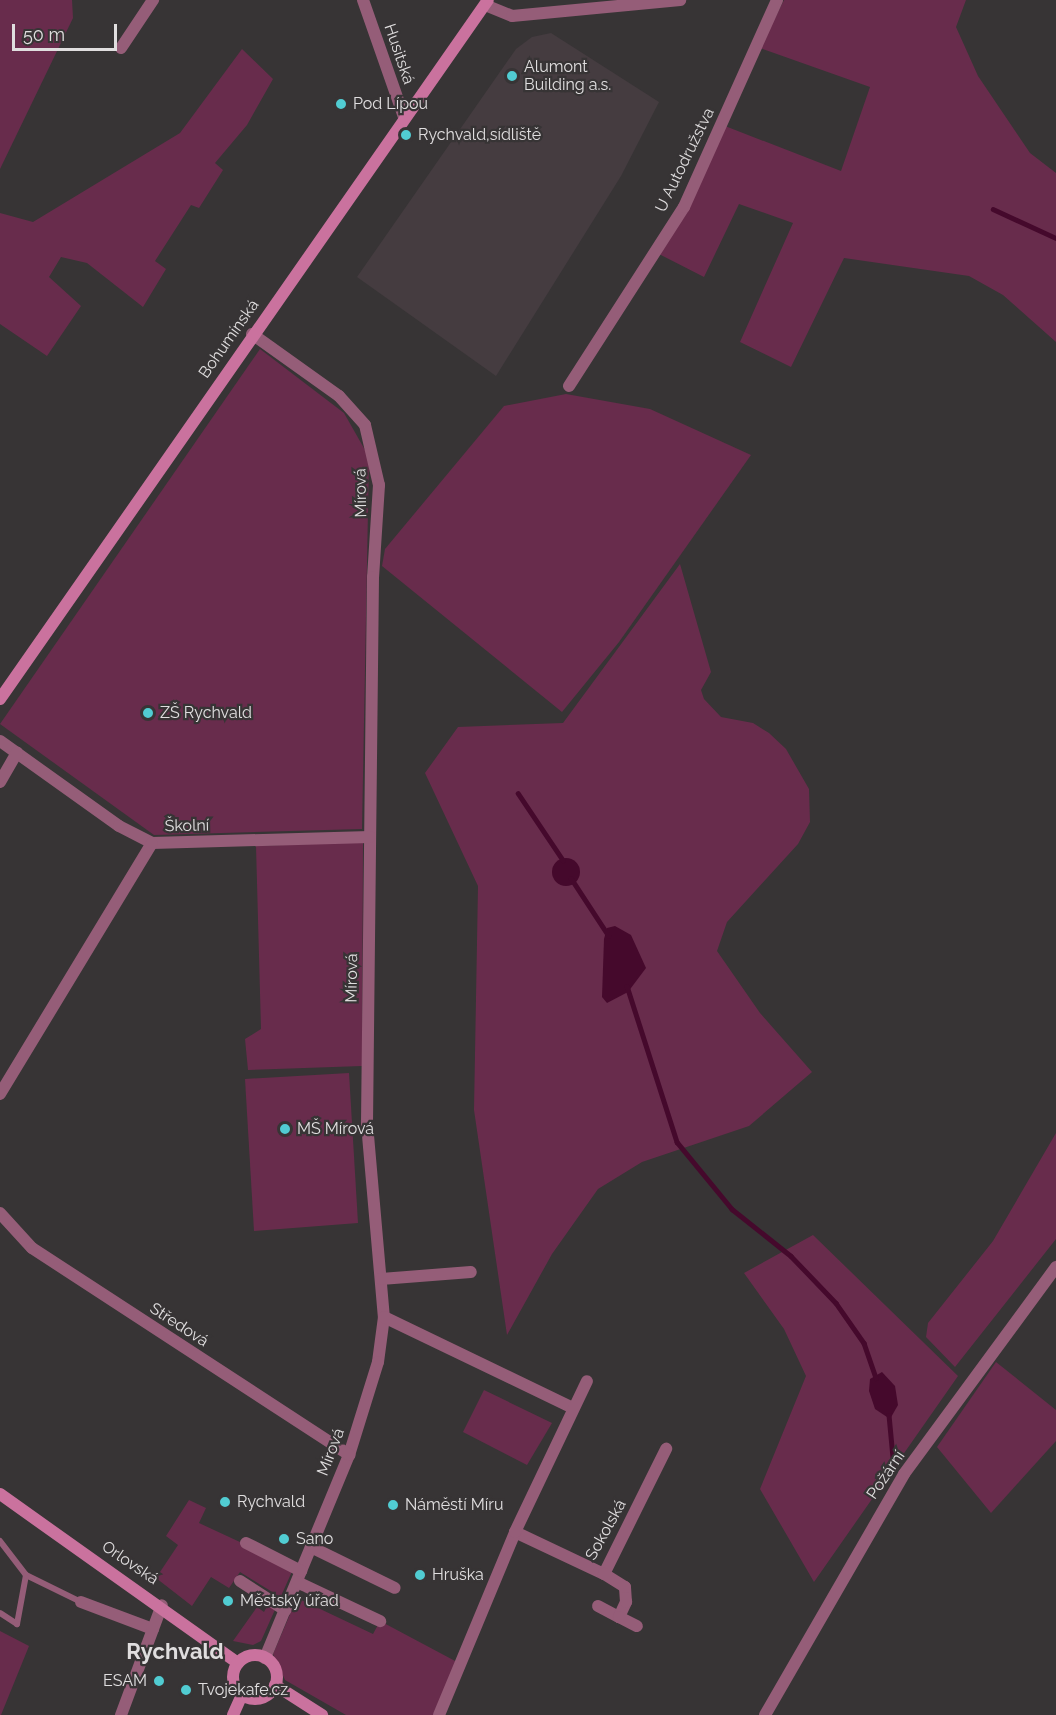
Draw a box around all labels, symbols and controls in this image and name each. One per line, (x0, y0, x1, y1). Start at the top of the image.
scale bar (15, 12, 120, 50)
street label: Husitská (380, 21, 418, 87)
text: 50 m (23, 24, 65, 45)
place label: Alumont Building a.s. (524, 57, 611, 95)
marker: Alumont Building a.s. (505, 69, 519, 83)
place label: Pod Lípou (353, 94, 428, 114)
marker: Pod Lípou (334, 97, 348, 111)
street label: U Autodružstva (651, 105, 719, 215)
place label: Rychvald,sídliště (418, 125, 541, 145)
marker: Rychvald,sídliště (399, 128, 413, 142)
street label: Bohumínská (195, 296, 263, 382)
street label: Mírová (351, 468, 371, 518)
place label: ZŠ Rychvald (160, 703, 252, 723)
marker: ZŠ Rychvald (141, 706, 155, 720)
street label: Školní (165, 816, 209, 836)
street label: Mírová (342, 953, 362, 1003)
place label: MŠ Mírová (297, 1119, 374, 1139)
marker: MŠ Mírová (278, 1122, 292, 1136)
street label: Středová (146, 1299, 212, 1351)
street label: Mírová (313, 1426, 349, 1478)
street label: Požární (863, 1447, 909, 1503)
place label: Rychvald (237, 1492, 305, 1512)
marker: Rychvald (218, 1495, 232, 1509)
place label: Náměstí Míru (405, 1495, 503, 1515)
street label: Sokolská (582, 1496, 630, 1564)
marker: Náměstí Míru (386, 1498, 400, 1512)
place label: Sano (296, 1529, 333, 1549)
marker: Sano (277, 1532, 291, 1546)
street label: Orlovská (98, 1537, 162, 1589)
place label: Hruška (432, 1565, 484, 1585)
marker: Hruška (413, 1568, 427, 1582)
place label: Městský úřad (240, 1591, 339, 1611)
marker: Městský úřad (221, 1594, 235, 1608)
district label: Rychvald (126, 1639, 224, 1665)
place label: ESAM (103, 1671, 147, 1691)
marker: ESAM (152, 1674, 166, 1688)
place label: Tvojekafe.cz (198, 1680, 288, 1700)
marker: Tvojekafe.cz (179, 1683, 193, 1697)

